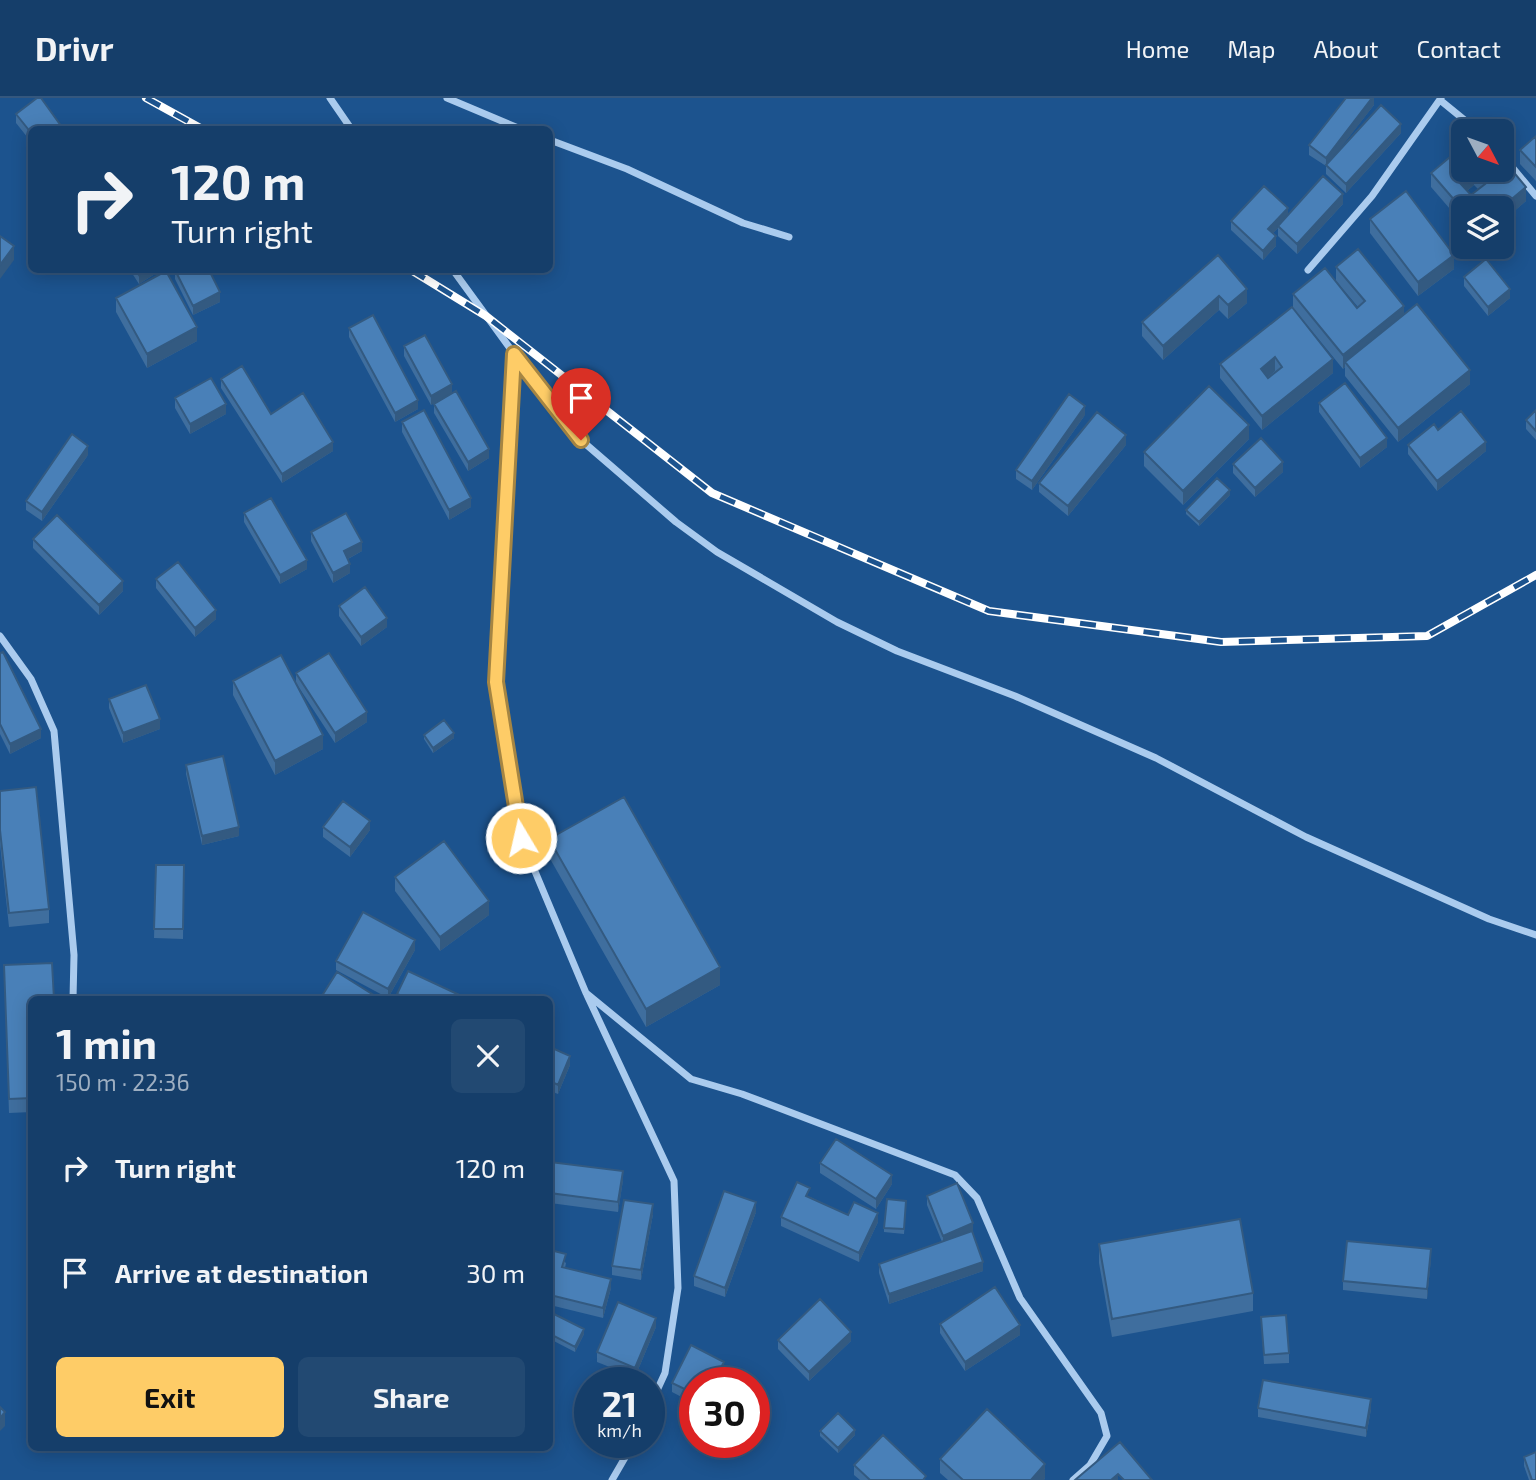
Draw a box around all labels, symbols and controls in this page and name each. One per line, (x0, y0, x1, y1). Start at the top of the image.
text: Drivr (35, 28, 114, 68)
text: Home (1126, 34, 1189, 63)
text: Map (1227, 34, 1275, 63)
text: About (1313, 34, 1379, 63)
text: Contact (1417, 34, 1501, 63)
north arrow (1451, 119, 1514, 182)
map controls (1451, 119, 1514, 259)
text: 120 m (171, 151, 305, 210)
icon: right (56, 154, 147, 245)
button: layers (1451, 196, 1514, 259)
text: Turn right (171, 211, 313, 249)
pin (551, 368, 611, 440)
icon: arrive (562, 379, 600, 417)
position arrow (484, 801, 558, 875)
text: 1 min (56, 1017, 157, 1067)
button: close (451, 1019, 525, 1093)
text: 150 m · 22:36 (56, 1068, 190, 1096)
icon: right (56, 1149, 94, 1187)
text: Turn right (115, 1152, 236, 1183)
text: 120 m (456, 1152, 525, 1183)
icon: arrive (56, 1254, 94, 1292)
text: Arrive at destination (115, 1257, 368, 1288)
text: 30 m (466, 1257, 525, 1288)
button: Exit (56, 1357, 284, 1437)
button: Share (298, 1357, 525, 1437)
speed limit sign: 30 (679, 1367, 770, 1458)
text: 21 (602, 1382, 637, 1424)
text: km/h (597, 1419, 642, 1441)

